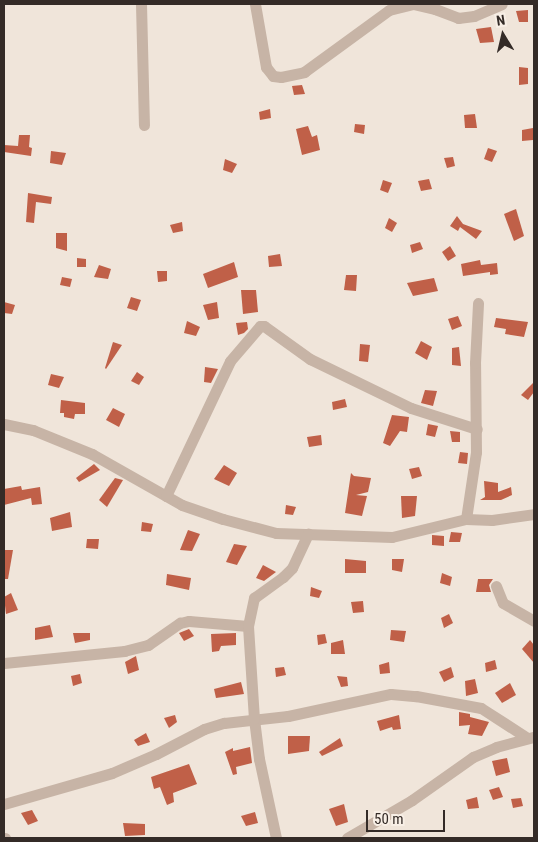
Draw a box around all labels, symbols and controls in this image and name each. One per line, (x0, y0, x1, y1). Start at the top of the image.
north arrow (478, 10, 528, 60)
text: N (495, 12, 506, 29)
scale bar (368, 800, 447, 832)
text: 50 m (374, 810, 404, 828)

